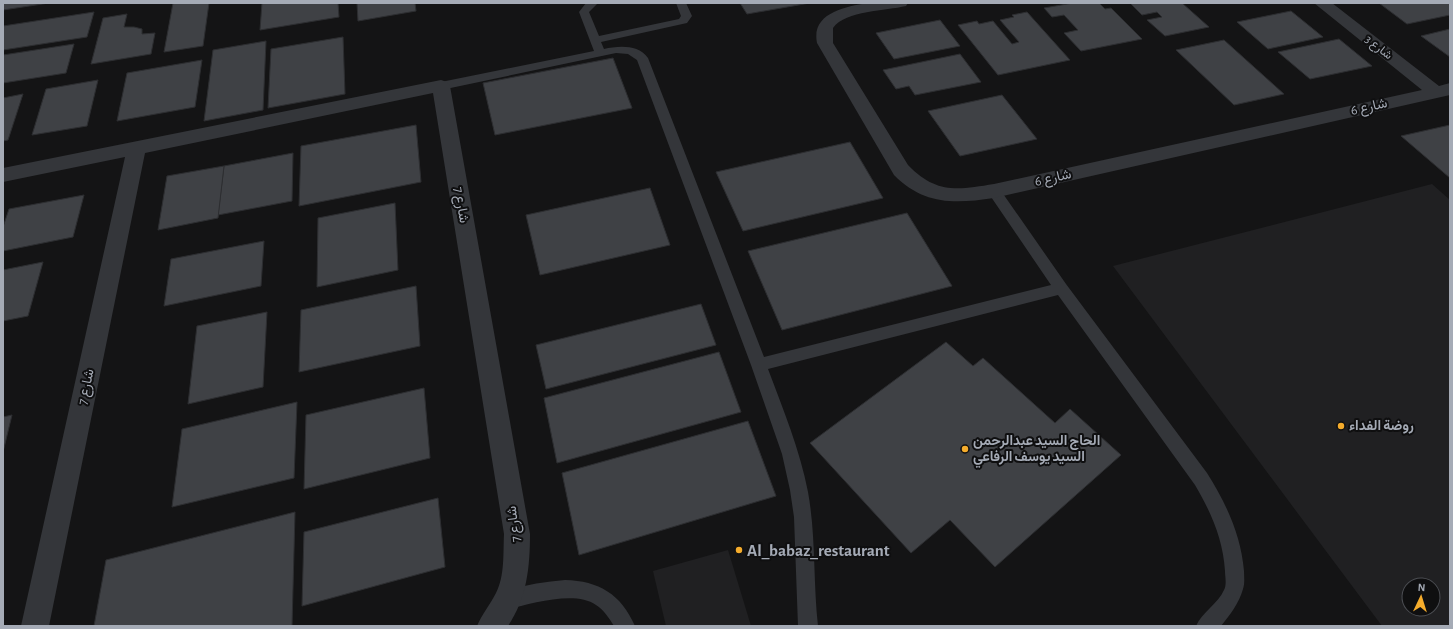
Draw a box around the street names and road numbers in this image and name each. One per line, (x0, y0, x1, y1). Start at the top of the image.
street label: شارع 3 (1361, 33, 1395, 64)
street label: شارع 6 (1349, 96, 1389, 121)
street label: شارع 6 (1033, 167, 1073, 192)
street label: شارع 7 (448, 186, 471, 225)
street label: شارع 7 (75, 368, 100, 407)
street label: شارع 7 (505, 505, 526, 543)

